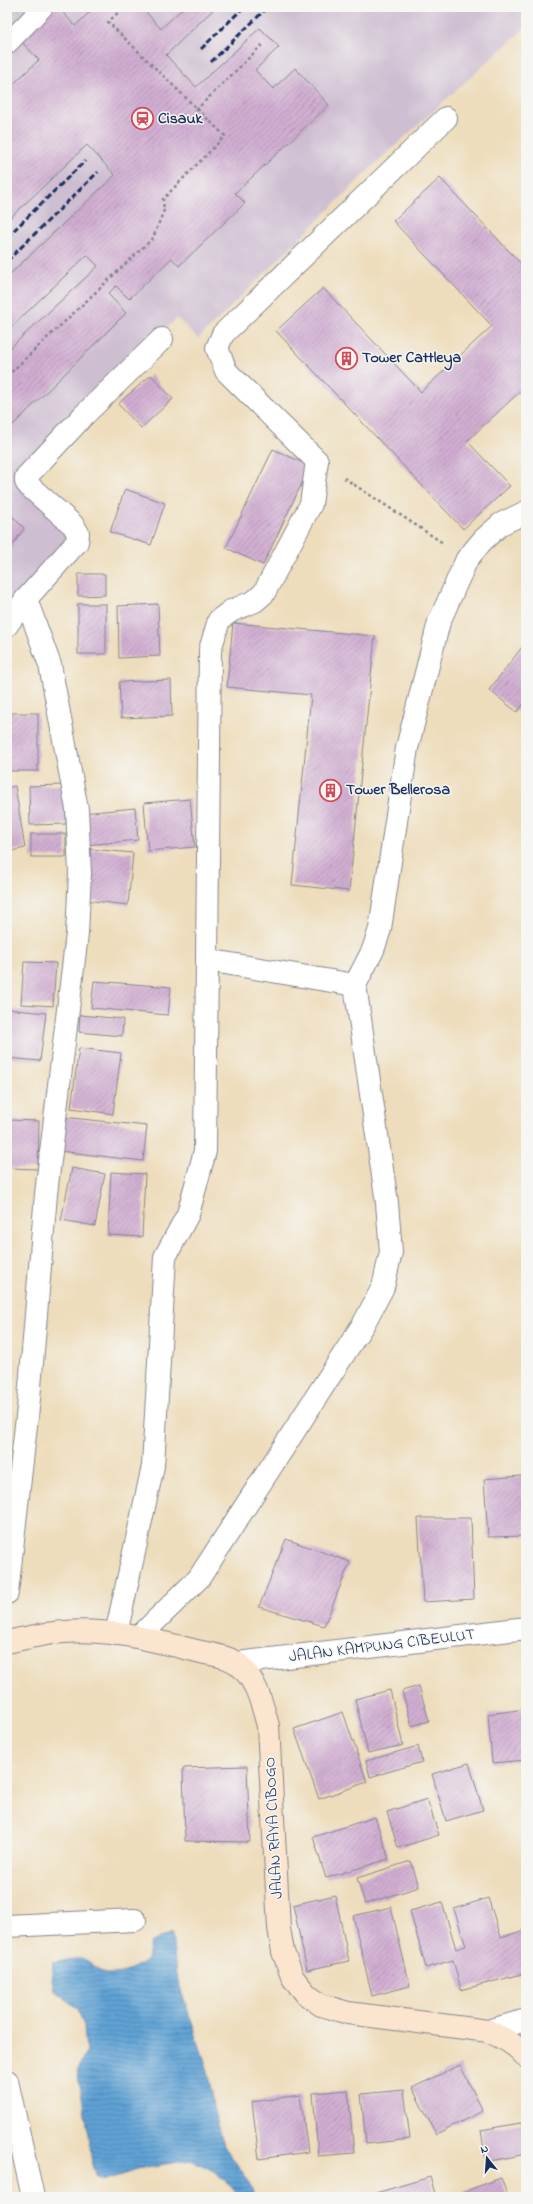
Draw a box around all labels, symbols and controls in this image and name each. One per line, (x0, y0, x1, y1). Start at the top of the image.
station icon: Cisauk (130, 106, 156, 132)
place label: Cisauk (158, 107, 204, 131)
building icon: Tower Cattleya (333, 345, 359, 371)
place label: Tower Cattleya (362, 346, 461, 371)
building icon: Tower Bellerosa (317, 777, 343, 803)
place label: Tower Bellerosa (346, 778, 450, 802)
street label: JALAN KAMPUNG CIBEULUT (288, 1623, 476, 1669)
street label: JALAN RAYA CIBOGO (258, 1756, 290, 1900)
north arrow (467, 2138, 507, 2178)
text: N (478, 2141, 490, 2158)

